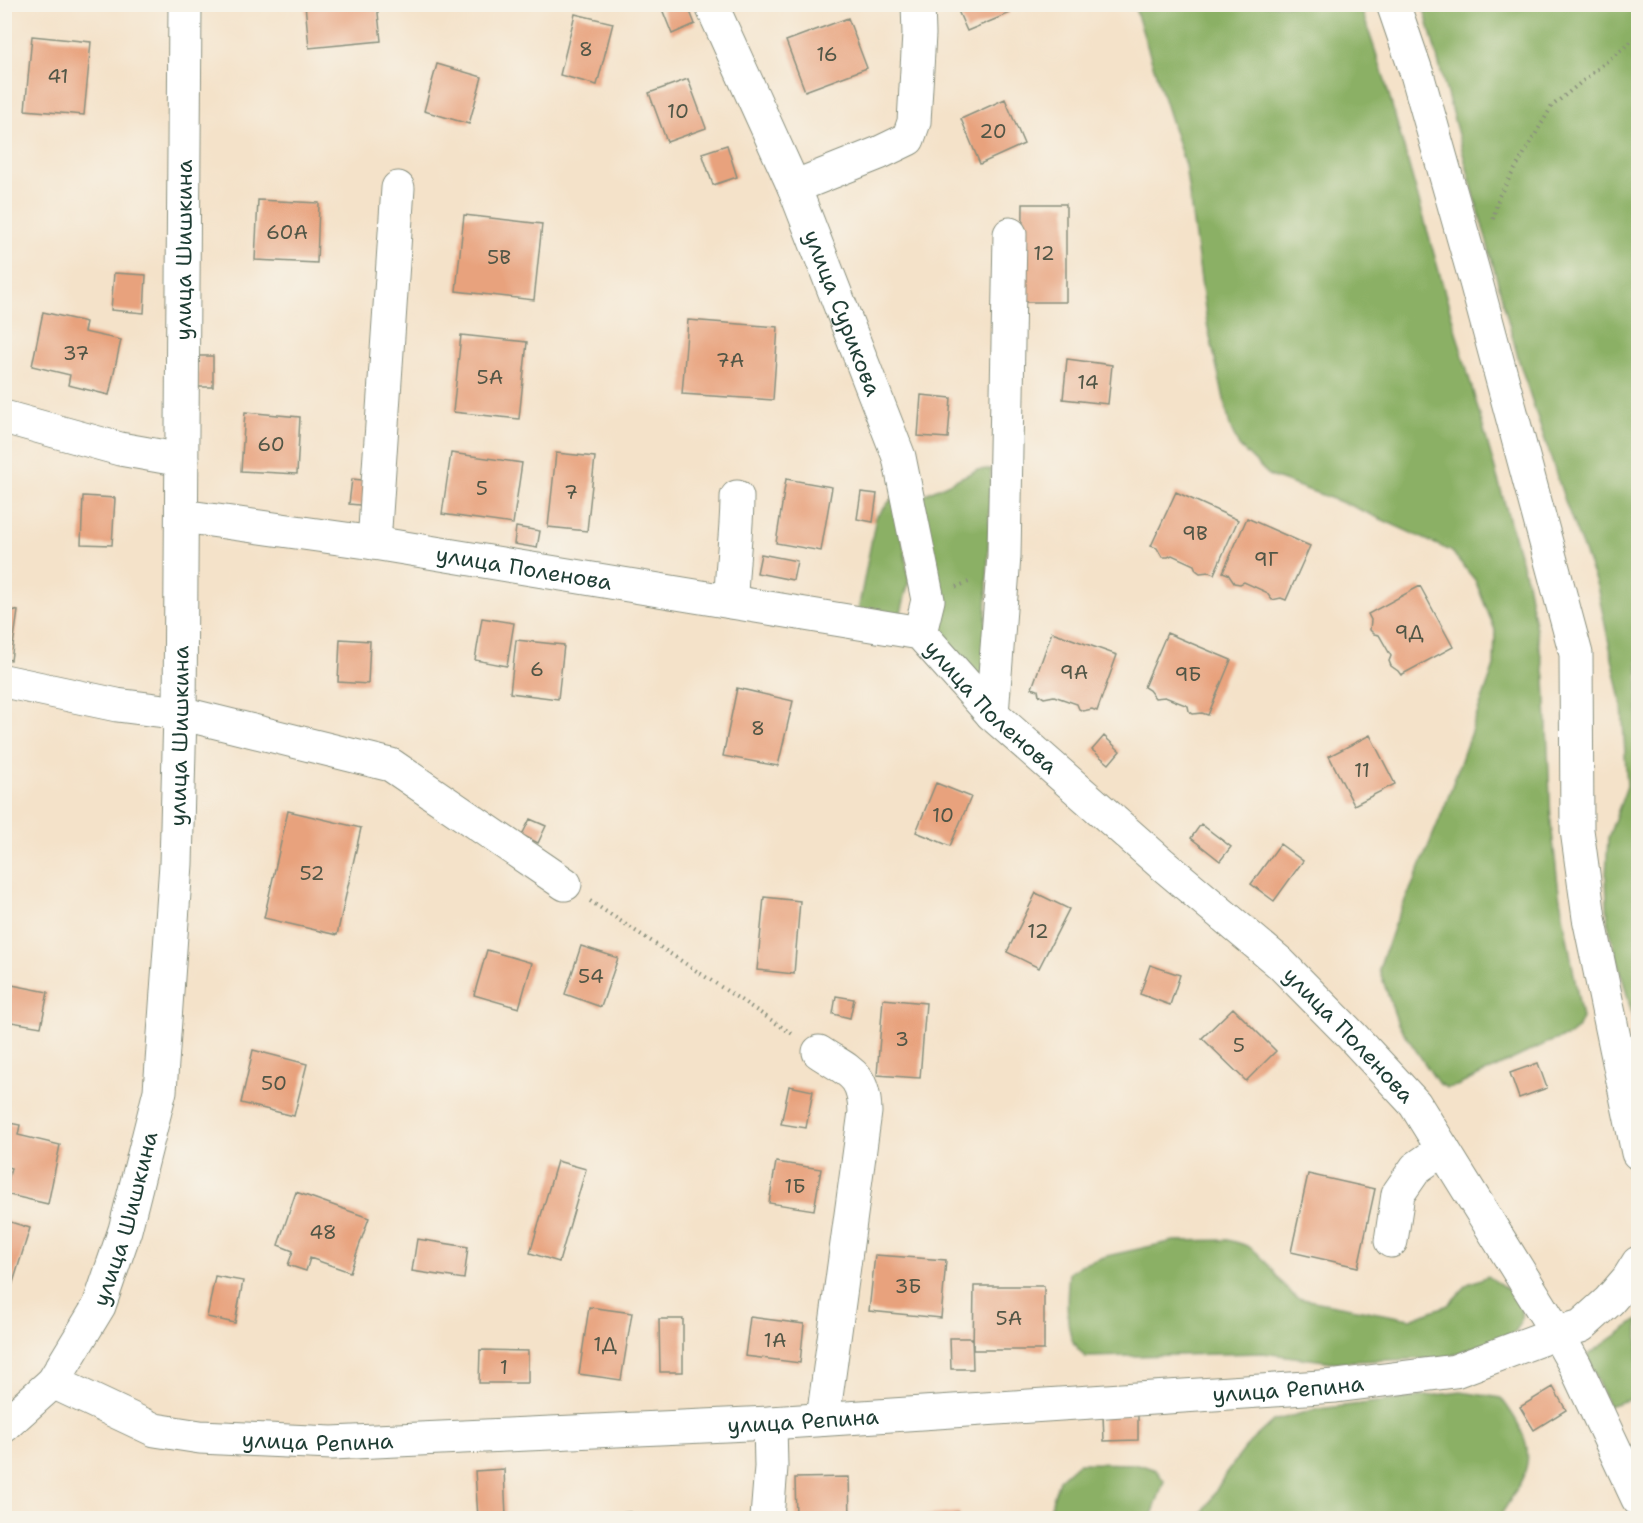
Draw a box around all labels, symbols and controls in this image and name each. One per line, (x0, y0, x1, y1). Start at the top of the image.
house number: 8 (579, 36, 593, 62)
house number: 16 (816, 41, 838, 67)
house number: 41 (47, 63, 69, 89)
house number: 10 (667, 98, 689, 124)
house number: 20 (979, 118, 1007, 144)
street label: улица Шишкина (168, 159, 198, 340)
house number: 60А (266, 219, 308, 245)
street label: улица Сурикова (798, 226, 888, 400)
house number: 12 (1033, 240, 1055, 266)
house number: 5В (487, 244, 511, 270)
house number: 37 (63, 340, 89, 366)
house number: 7А (716, 347, 744, 373)
house number: 5А (477, 364, 503, 390)
house number: 14 (1077, 369, 1099, 395)
house number: 60 (257, 431, 285, 457)
house number: 5 (476, 475, 488, 501)
house number: 7 (564, 479, 578, 505)
house number: 9В (1182, 520, 1208, 546)
street label: улица Поленова (434, 539, 614, 597)
house number: 9Г (1254, 546, 1279, 572)
house number: 9Д (1394, 619, 1424, 645)
street label: улица Поленова (918, 634, 1064, 780)
street label: улица Шишкина (163, 645, 195, 827)
house number: 6 (530, 656, 544, 682)
house number: 9А (1060, 659, 1088, 685)
house number: 9Б (1174, 661, 1202, 687)
house number: 8 (751, 715, 765, 741)
house number: 11 (1354, 757, 1370, 783)
house number: 10 (932, 802, 954, 828)
house number: 52 (299, 860, 325, 886)
house number: 12 (1027, 918, 1049, 944)
street label: улица Поленова (1277, 960, 1421, 1109)
house number: 54 (578, 963, 604, 989)
house number: 3 (895, 1026, 909, 1052)
house number: 5 (1233, 1032, 1245, 1058)
house number: 50 (261, 1070, 287, 1096)
street label: улица Шишкина (86, 1128, 164, 1310)
house number: 1Б (784, 1173, 806, 1199)
house number: 48 (309, 1219, 337, 1245)
house number: 3Б (894, 1273, 922, 1299)
house number: 5А (996, 1305, 1022, 1331)
house number: 1А (764, 1327, 786, 1353)
house number: 1Д (593, 1331, 617, 1357)
house number: 1 (500, 1354, 508, 1380)
street label: улица Репина (1211, 1368, 1366, 1409)
street label: улица Репина (727, 1401, 880, 1439)
street label: улица Репина (241, 1424, 394, 1458)

